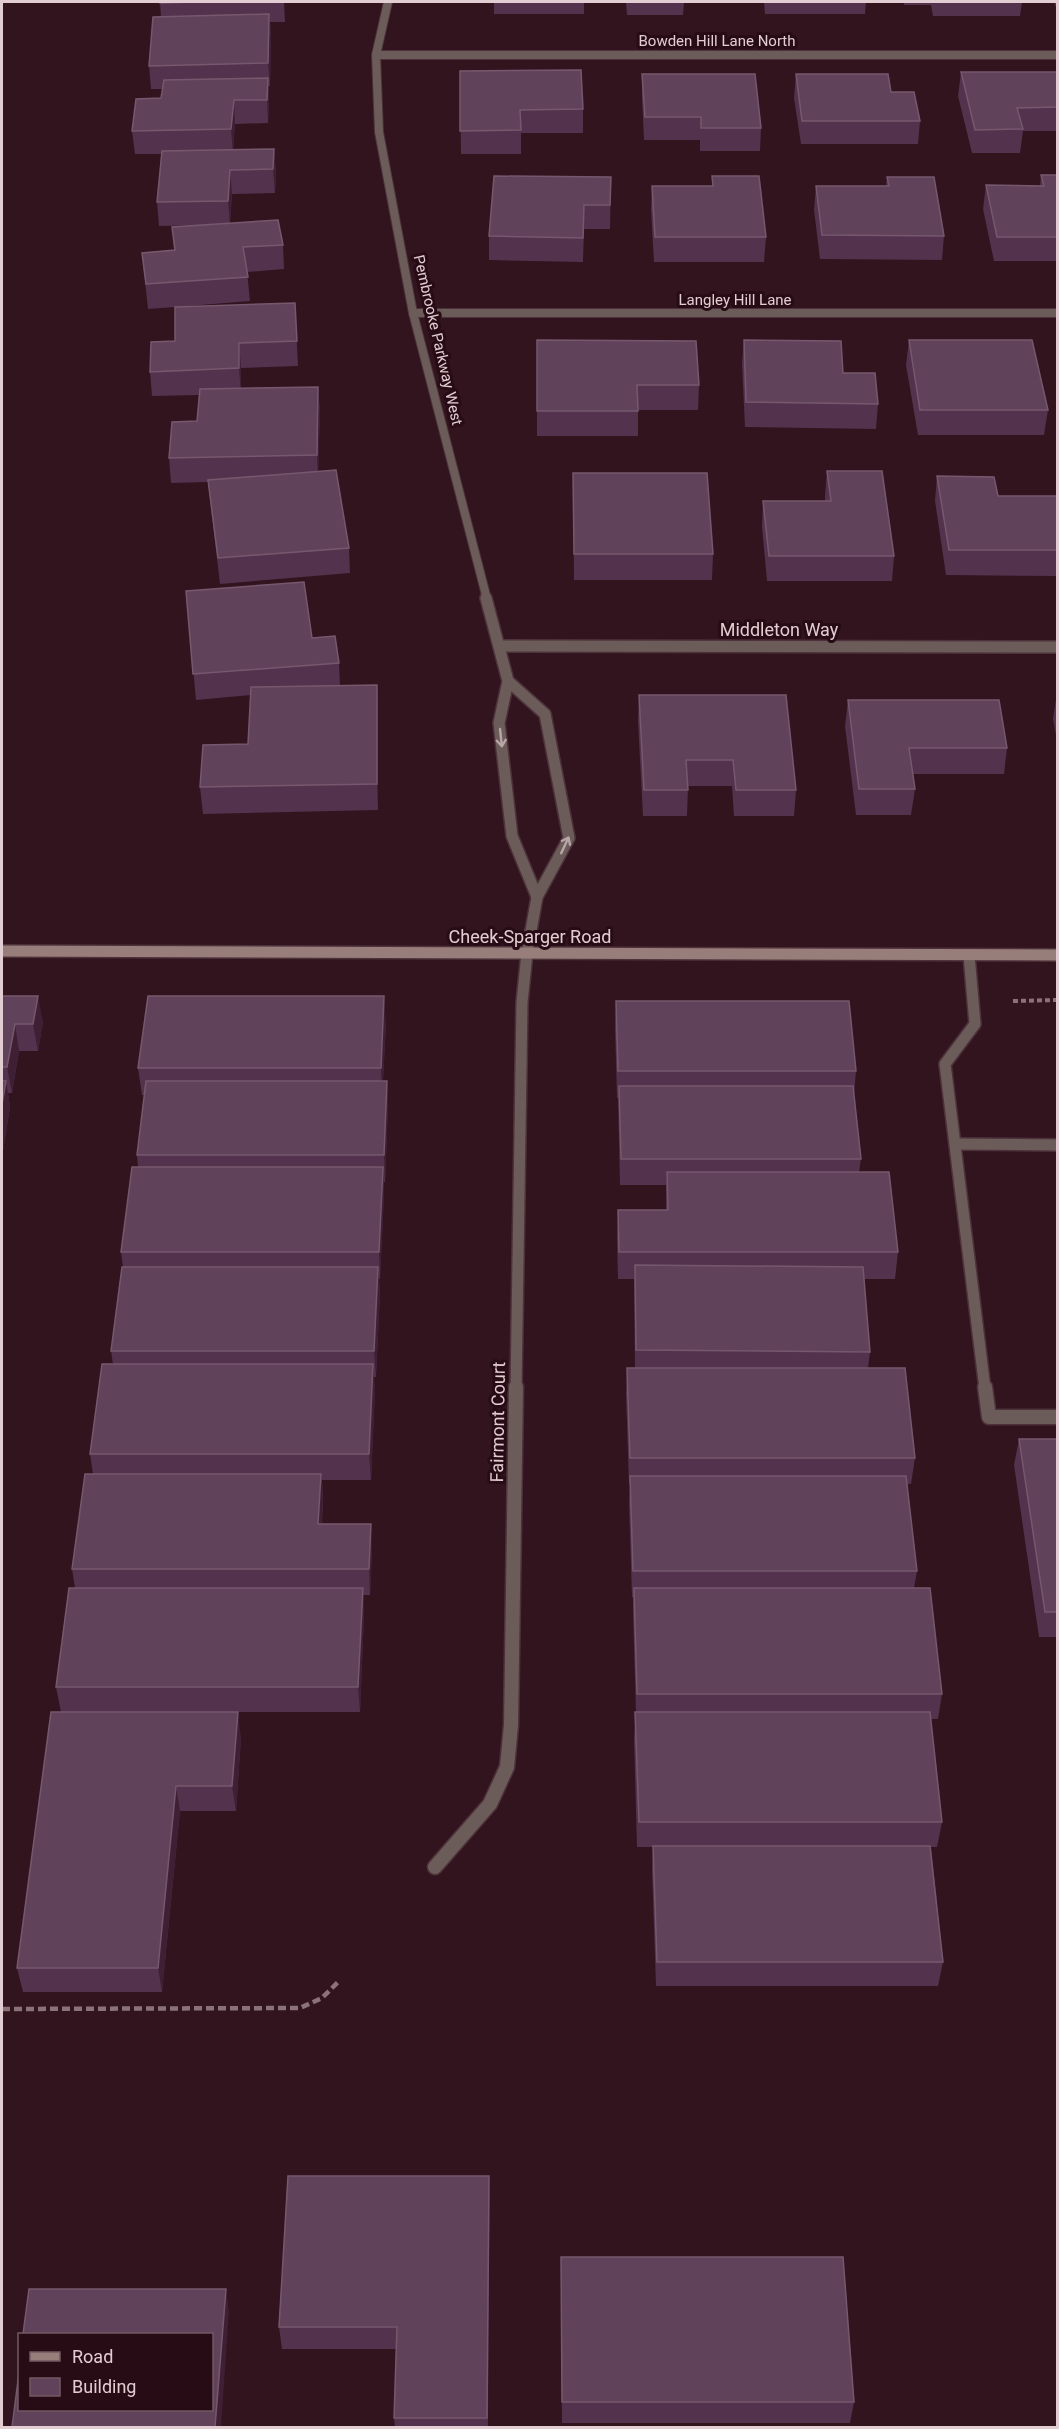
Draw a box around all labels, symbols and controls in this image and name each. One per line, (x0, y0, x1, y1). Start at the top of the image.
street label: Bowden Hill Lane North (638, 32, 796, 50)
street label: Pembrooke Parkway West (410, 253, 466, 427)
street label: Langley Hill Lane (678, 291, 792, 309)
street label: Middleton Way (720, 619, 839, 640)
one-way arrow (495, 728, 506, 748)
one-way arrow (559, 836, 571, 854)
street label: Cheek-Sparger Road (449, 926, 611, 947)
street label: Fairmont Court (486, 1361, 509, 1482)
legend (18, 2333, 213, 2411)
text: Road (72, 2346, 113, 2367)
text: Building (72, 2376, 136, 2397)

